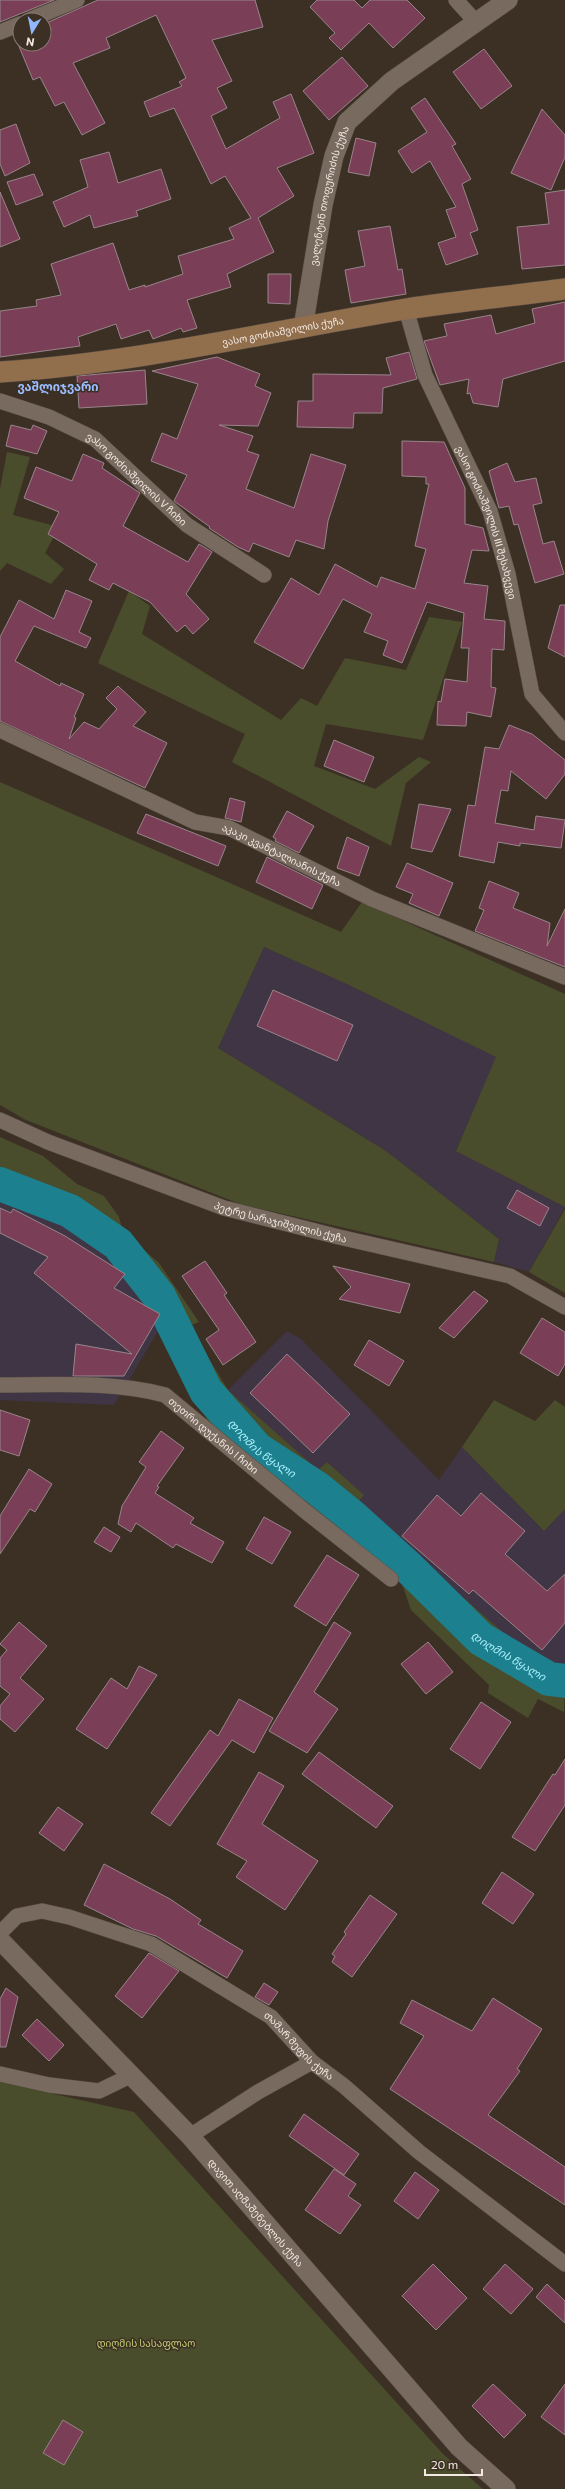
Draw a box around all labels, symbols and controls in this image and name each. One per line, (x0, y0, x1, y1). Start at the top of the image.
north arrow (12, 12, 52, 52)
text: N (25, 35, 35, 49)
street label: ვალენტინ თოფურიძის ქუჩა (307, 124, 351, 267)
street label: ვასო გოძიაშვილის ქუჩა (221, 314, 345, 349)
district label: ვაშლიჯვარი (17, 379, 99, 395)
street label: ვასო გოძიაშვილის V ჩიხი (84, 430, 190, 528)
street label: ვასო გოძიაშვილის III შესახვევი (453, 444, 519, 600)
street label: აკაკი კვანტალიანის ქუჩა (221, 821, 343, 889)
street label: პეტრე სარაჯიშვილის ქუჩა (213, 1199, 348, 1245)
street label: თეთრი დუქანის I ჩიხი (166, 1395, 261, 1476)
water label: დიღმის წყალი (226, 1416, 299, 1480)
water label: დიღმის წყალი (469, 1628, 549, 1683)
street label: თამარ მეფის ქუჩა (262, 2008, 336, 2082)
street label: დავით აღმაშენებლის ქუჩა (205, 2156, 306, 2269)
park label: დიღმის სასაფლაო (97, 2337, 195, 2350)
scale bar (425, 2451, 482, 2477)
text: 20 m (431, 2457, 458, 2471)

